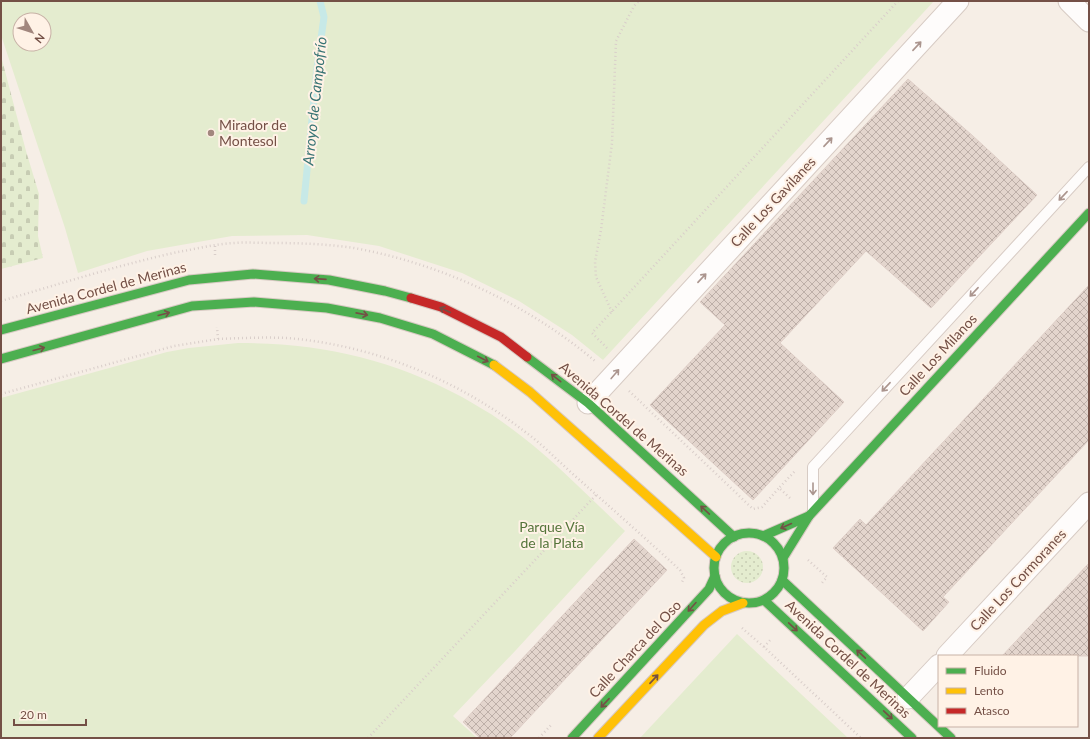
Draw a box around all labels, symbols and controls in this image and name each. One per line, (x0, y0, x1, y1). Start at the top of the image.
north arrow (12, 12, 52, 52)
text: N (32, 31, 48, 46)
water label: Arroyo de Campofrío (298, 35, 330, 167)
one-way arrow (912, 41, 921, 51)
place label: Mirador de Montesol (219, 116, 287, 149)
marker: Mirador de Montesol (206, 128, 216, 138)
one-way arrow (824, 137, 833, 147)
street label: Calle Los Gavilanes (726, 153, 819, 250)
one-way arrow (1058, 191, 1067, 201)
street label: Avenida Cordel de Merinas (24, 258, 188, 317)
one-way arrow (697, 273, 707, 283)
one-way arrow (313, 276, 326, 283)
one-way arrow (970, 287, 979, 297)
one-way arrow (440, 306, 452, 313)
one-way arrow (157, 310, 170, 317)
street label: Calle Los Milanos (895, 310, 980, 399)
one-way arrow (355, 311, 368, 319)
one-way arrow (32, 344, 45, 352)
one-way arrow (477, 355, 489, 363)
street label: Avenida Cordel de Merinas (556, 358, 692, 479)
one-way arrow (610, 369, 619, 380)
one-way arrow (550, 373, 561, 382)
one-way arrow (881, 382, 891, 392)
one-way arrow (809, 482, 817, 495)
one-way arrow (700, 506, 710, 515)
park label: Parque Vía de la Plata (519, 518, 585, 551)
one-way arrow (780, 523, 792, 530)
street label: Calle Los Cormoranes (966, 525, 1069, 634)
street label: Calle Charca del Oso (585, 596, 684, 701)
street label: Avenida Cordel de Merinas (782, 596, 915, 721)
one-way arrow (688, 602, 697, 613)
one-way arrow (787, 622, 797, 631)
one-way arrow (856, 649, 866, 659)
legend (938, 655, 1078, 727)
text: Fluido (974, 663, 1007, 678)
one-way arrow (649, 674, 658, 684)
text: Lento (974, 683, 1004, 698)
one-way arrow (600, 698, 609, 708)
scale bar (14, 701, 86, 727)
text: Atasco (974, 703, 1010, 718)
text: 20 m (20, 707, 47, 722)
one-way arrow (883, 710, 893, 720)

